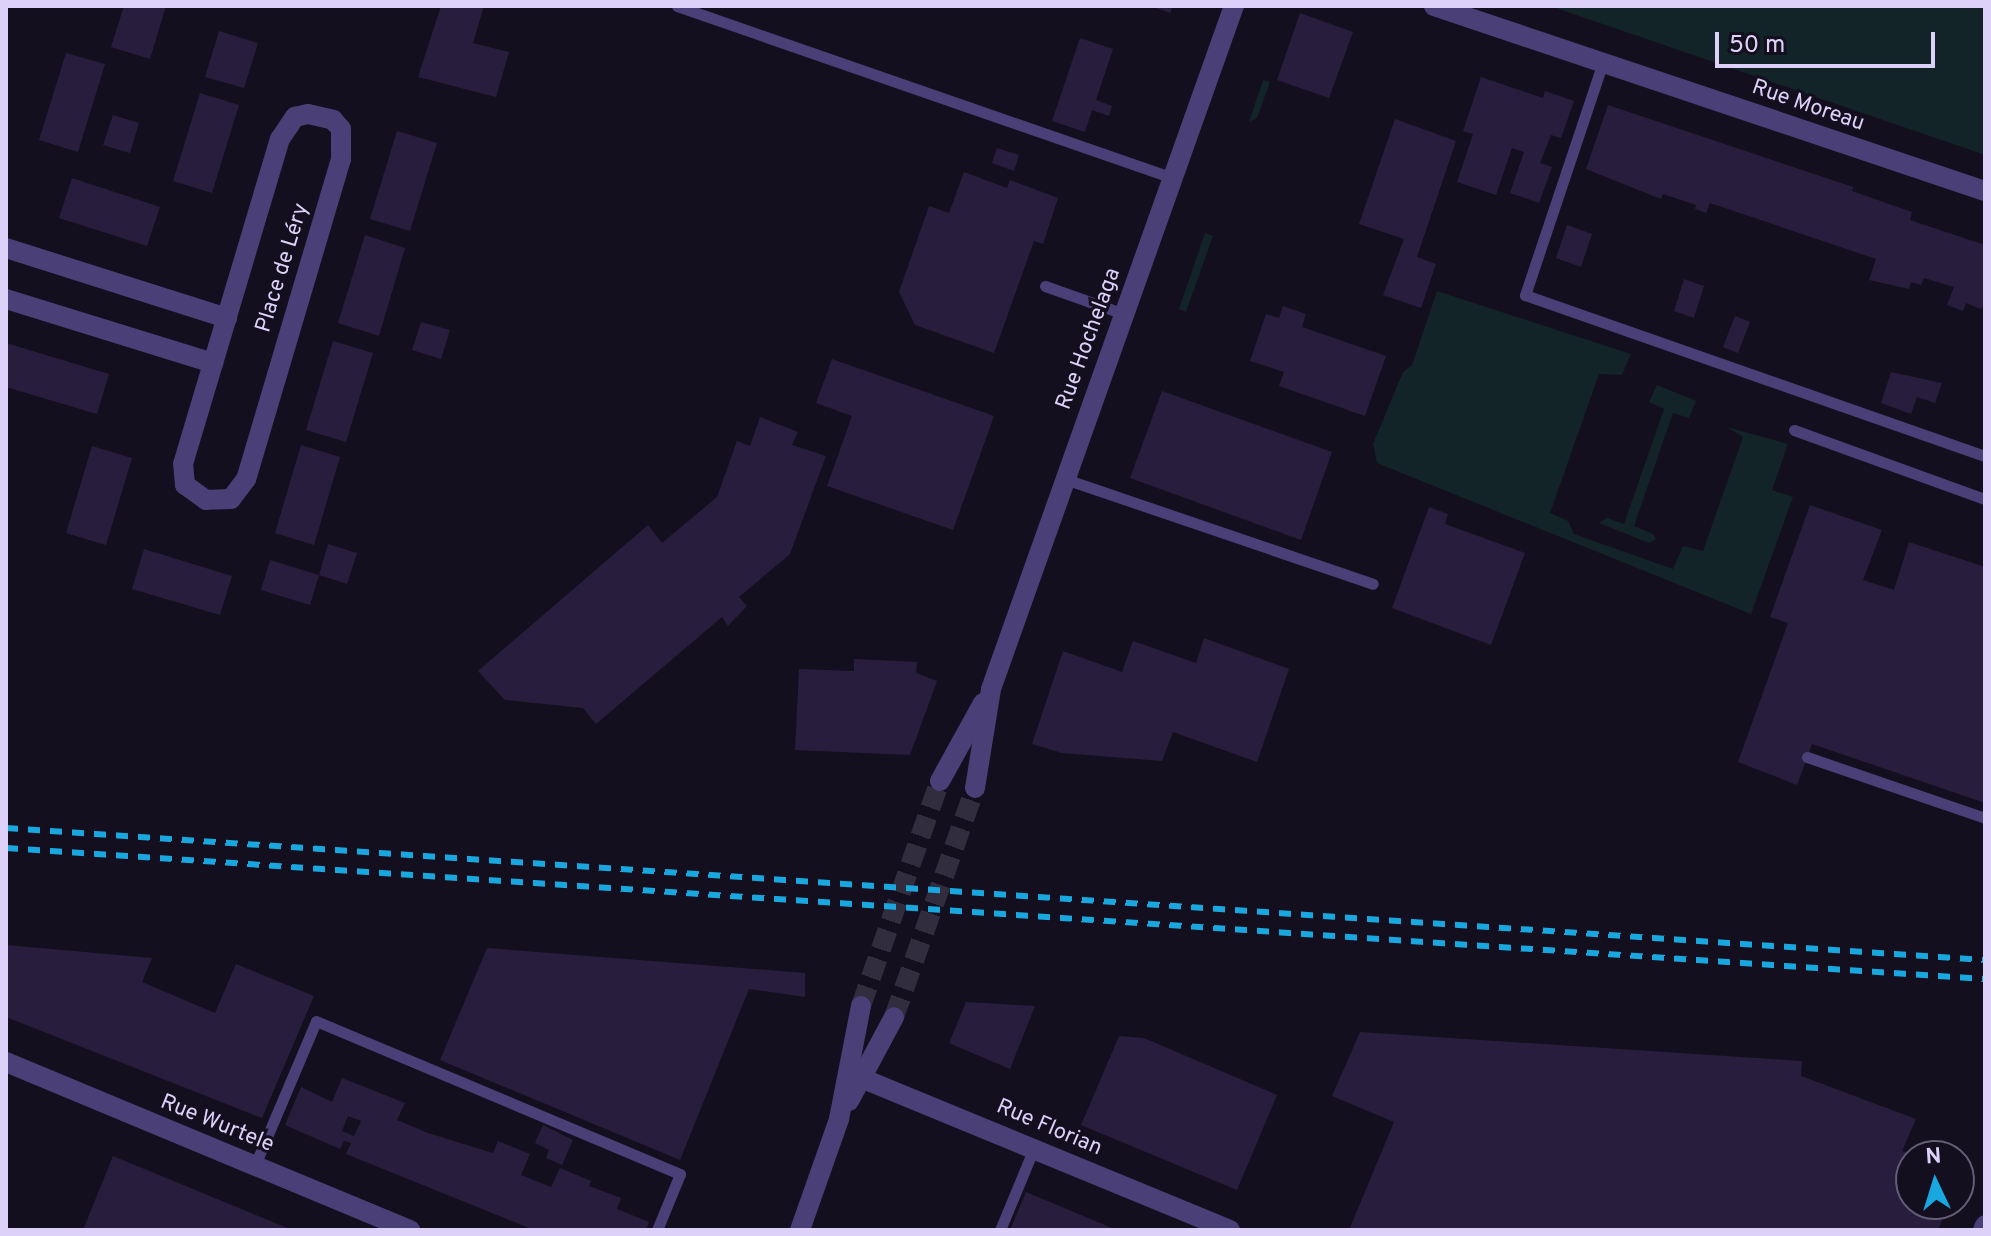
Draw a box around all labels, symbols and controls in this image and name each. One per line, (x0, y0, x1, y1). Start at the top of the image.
scale bar (1719, 16, 1939, 66)
text: 50 m (1729, 31, 1785, 61)
street label: Rue Moreau (1748, 74, 1868, 138)
street label: Place de Léry (251, 200, 315, 336)
street label: Rue Hochelaga (1051, 264, 1127, 414)
street label: Rue Wurtele (156, 1089, 278, 1159)
street label: Rue Florian (992, 1094, 1106, 1162)
north arrow (1895, 1140, 1975, 1220)
text: N (1925, 1144, 1942, 1172)

